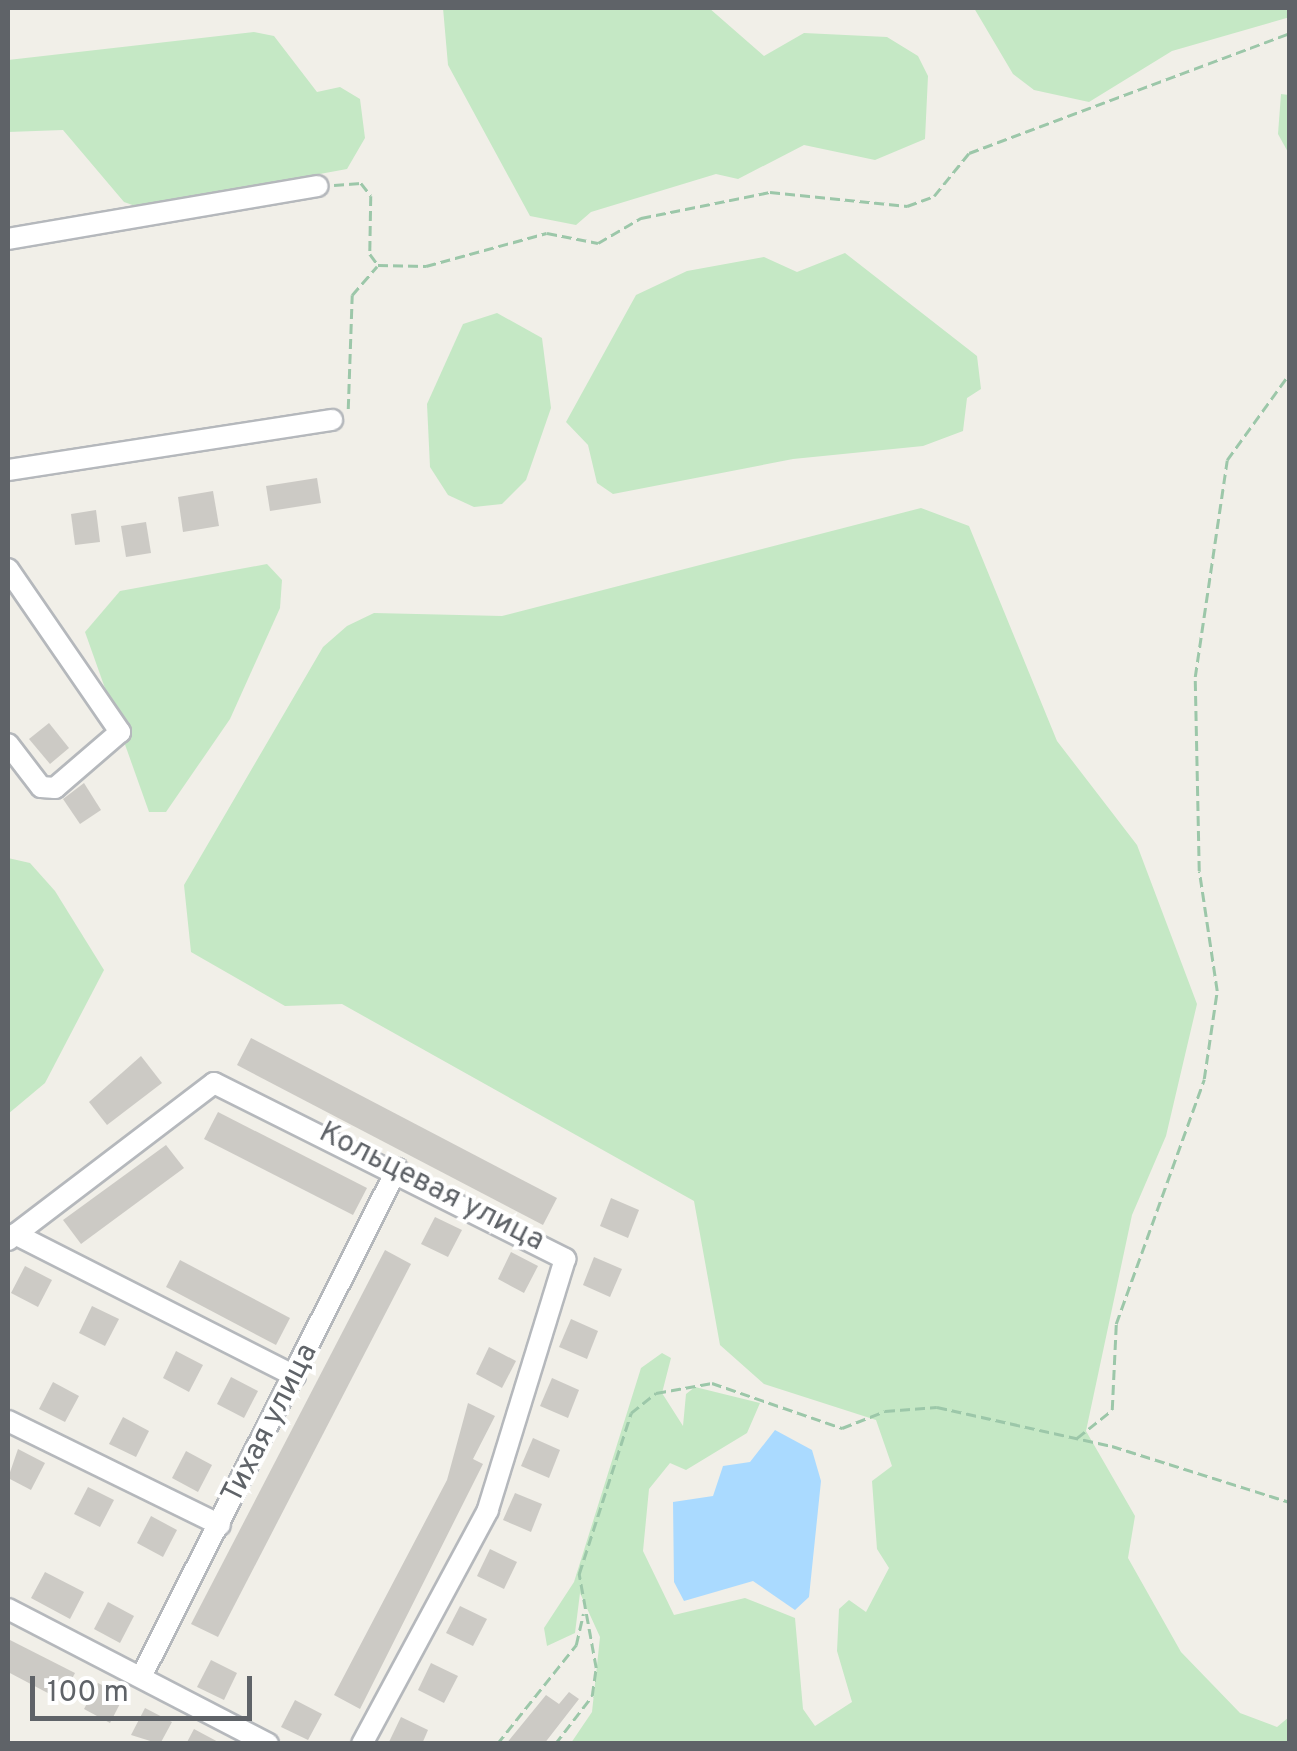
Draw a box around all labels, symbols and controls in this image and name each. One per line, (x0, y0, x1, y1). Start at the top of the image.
street label: Кольцевая улица (312, 1116, 550, 1260)
street label: Тихая улица (215, 1338, 327, 1510)
scale bar (35, 1656, 258, 1718)
text: 100 m (47, 1675, 129, 1712)

